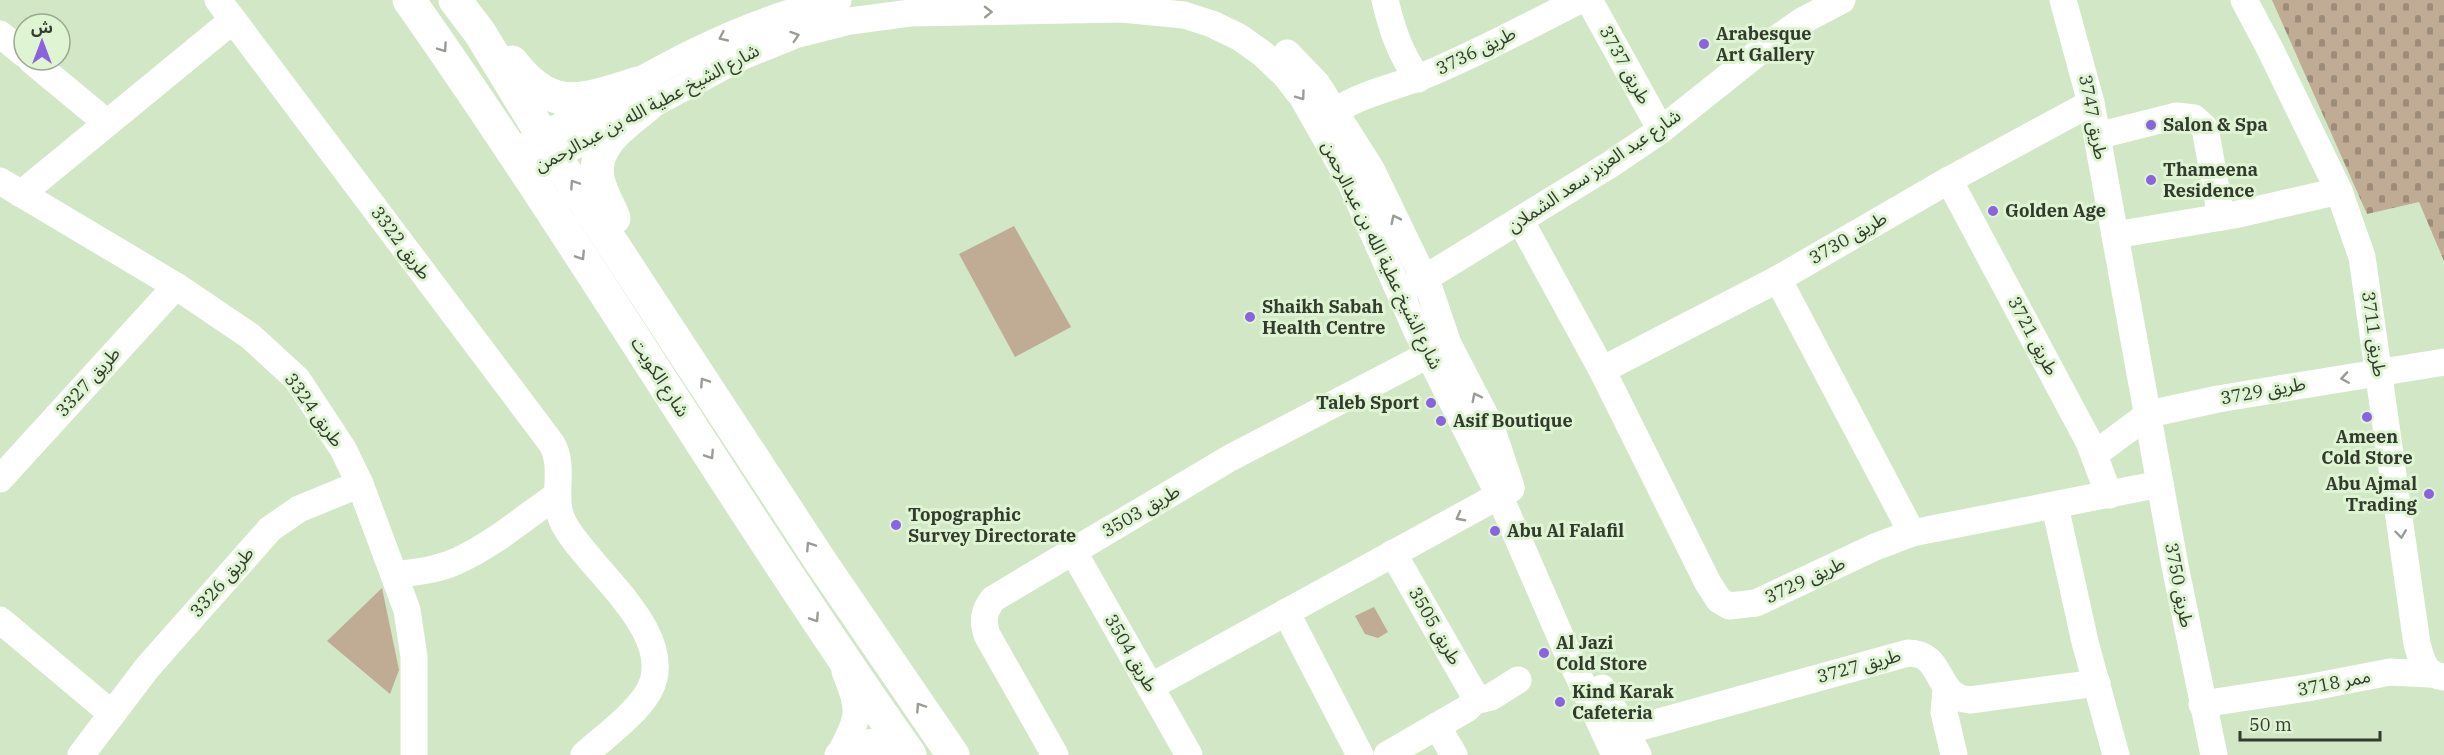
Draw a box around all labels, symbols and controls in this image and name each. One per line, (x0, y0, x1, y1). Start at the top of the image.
one-way arrow (983, 5, 992, 18)
north arrow (12, 12, 72, 72)
text: ش (31, 17, 53, 37)
street label: طريق 3736 (1432, 21, 1520, 80)
street label: طريق 3737 (1595, 22, 1656, 108)
place label: Arabesque Art Gallery (1716, 22, 1815, 66)
one-way arrow (719, 30, 730, 42)
one-way arrow (789, 30, 800, 43)
marker: Arabesque Art Gallery (1697, 37, 1711, 51)
street label: شارع الشيخ عطية الله بن عبدالرحمن (530, 38, 765, 179)
one-way arrow (436, 41, 447, 52)
street label: طريق 3747 (2074, 72, 2113, 161)
one-way arrow (1294, 89, 1305, 100)
street label: شارع عبد العزيز سعد الشملان (1502, 104, 1687, 240)
place label: Salon & Spa (2163, 113, 2268, 136)
marker: Salon & Spa (2144, 118, 2158, 132)
street label: شارع الشيخ عطية الله بن عبدالرحمن (1314, 137, 1448, 374)
place label: Thameena Residence (2163, 158, 2258, 202)
marker: Thameena Residence (2144, 173, 2158, 187)
one-way arrow (570, 180, 581, 191)
place label: Golden Age (2005, 199, 2106, 222)
street label: طريق 3322 (366, 201, 436, 284)
marker: Golden Age (1986, 204, 2000, 218)
street label: طريق 3730 (1805, 206, 1891, 269)
one-way arrow (1391, 215, 1403, 226)
one-way arrow (574, 249, 585, 260)
street label: طريق 3711 (2357, 290, 2392, 378)
street label: طريق 3721 (2003, 292, 2064, 379)
place label: Shaikh Sabah Health Centre (1262, 295, 1385, 339)
marker: Shaikh Sabah Health Centre (1243, 310, 1257, 324)
street label: شارع الكويت (623, 332, 695, 423)
street label: طريق 3327 (50, 342, 125, 421)
street label: طريق 3324 (280, 368, 349, 451)
one-way arrow (2340, 371, 2349, 383)
street label: طريق 3729 (2219, 372, 2307, 409)
one-way arrow (700, 378, 711, 389)
place label: Taleb Sport (1316, 391, 1419, 414)
one-way arrow (1471, 392, 1483, 403)
marker: Taleb Sport (1424, 396, 1438, 410)
place label: Asif Boutique (1453, 409, 1573, 432)
marker: Ameen Cold Store (2360, 410, 2374, 424)
marker: Asif Boutique (1434, 414, 1448, 428)
place label: Ameen Cold Store (2321, 425, 2413, 469)
one-way arrow (702, 448, 713, 459)
place label: Abu Ajmal Trading (2326, 472, 2418, 516)
street label: طريق 3503 (1098, 479, 1184, 542)
marker: Abu Ajmal Trading (2422, 487, 2436, 501)
place label: Topographic Survey Directorate (908, 503, 1076, 547)
one-way arrow (1456, 510, 1466, 521)
marker: Topographic Survey Directorate (889, 518, 903, 532)
place label: Abu Al Falafil (1507, 519, 1624, 542)
marker: Abu Al Falafil (1488, 524, 1502, 538)
one-way arrow (2395, 530, 2407, 539)
street label: طريق 3750 (2160, 540, 2199, 629)
street label: طريق 3326 (185, 542, 259, 622)
one-way arrow (806, 542, 818, 552)
street label: طريق 3729 (1761, 551, 1849, 608)
street label: طريق 3505 (1404, 583, 1467, 669)
street label: طريق 3504 (1100, 610, 1163, 696)
one-way arrow (808, 612, 819, 623)
place label: Al Jazi Cold Store (1556, 631, 1647, 675)
street label: طريق 3727 (1814, 643, 1903, 688)
marker: Al Jazi Cold Store (1537, 646, 1551, 660)
street label: ممر 3718 (2295, 664, 2373, 701)
place label: Kind Karak Cafeteria (1572, 680, 1674, 724)
marker: Kind Karak Cafeteria (1553, 695, 1567, 709)
one-way arrow (916, 702, 927, 713)
scale bar (2240, 704, 2380, 742)
text: 50 m (2249, 713, 2292, 736)

